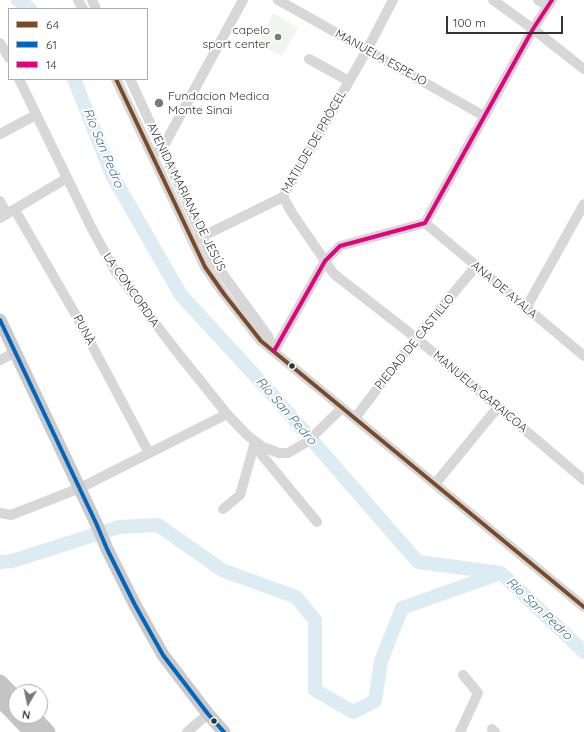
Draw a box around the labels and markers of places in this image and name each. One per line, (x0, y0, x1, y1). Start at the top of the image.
place label: capelo sport center (203, 23, 270, 51)
marker: capelo sport center (273, 32, 283, 42)
place label: Fundacion Medica Monte Sinai (168, 89, 269, 117)
marker: Fundacion Medica Monte Sinai (153, 97, 165, 109)
unlabelled marker (287, 361, 297, 371)
unlabelled marker (209, 716, 219, 726)

